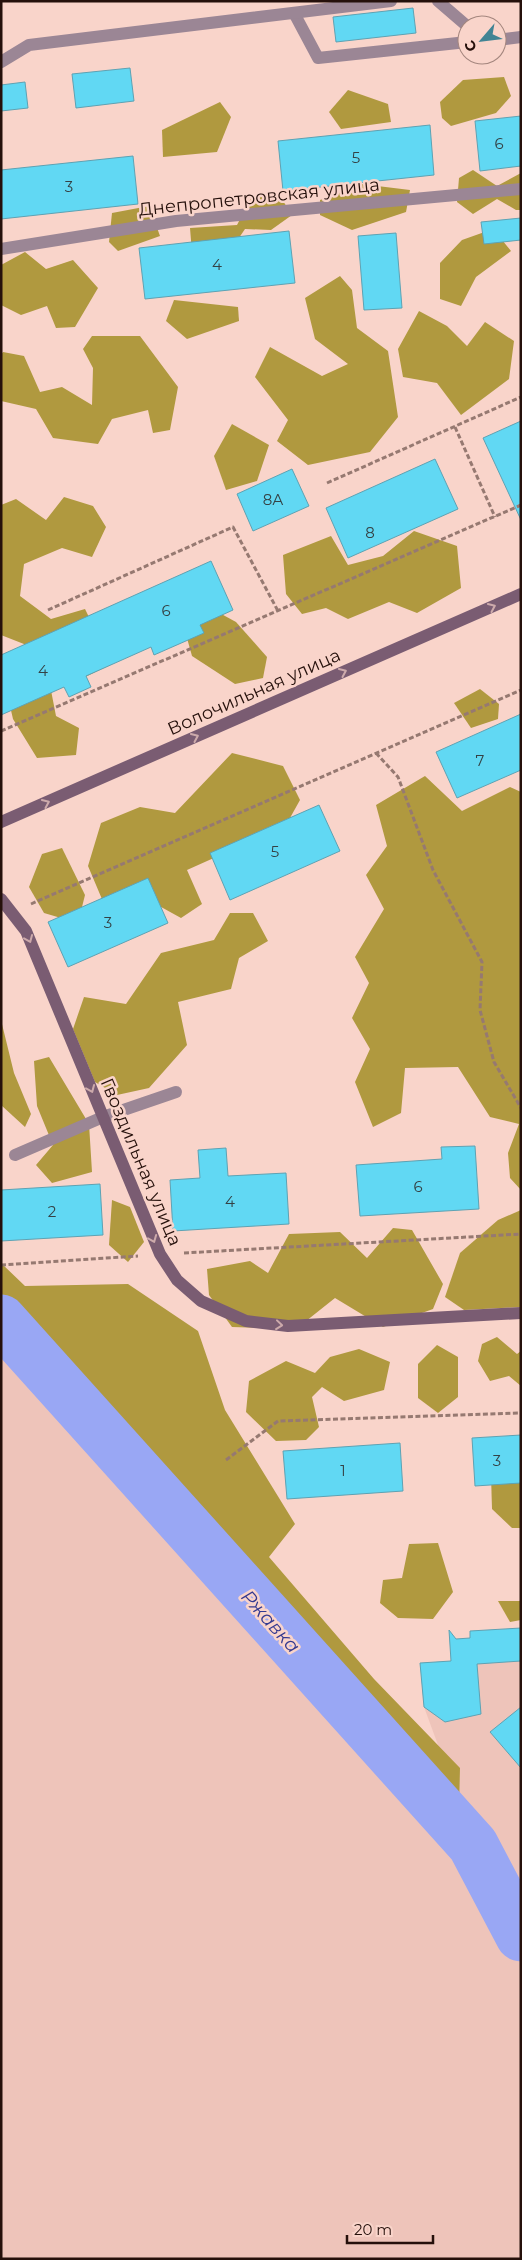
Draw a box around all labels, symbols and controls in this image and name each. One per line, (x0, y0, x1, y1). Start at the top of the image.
north arrow (457, 15, 507, 65)
text: С (460, 37, 481, 55)
house number: 6 (494, 134, 504, 153)
house number: 5 (352, 148, 360, 167)
street label: Днепропетровская улица (137, 173, 381, 221)
house number: 3 (65, 177, 73, 196)
house number: 4 (212, 255, 222, 274)
house number: 8А (263, 490, 283, 509)
house number: 8 (365, 523, 375, 542)
house number: 6 (161, 601, 171, 620)
one-way arrow (487, 602, 496, 613)
street label: Волочильная улица (164, 644, 344, 740)
house number: 4 (38, 661, 48, 680)
one-way arrow (338, 668, 347, 678)
one-way arrow (190, 733, 199, 744)
house number: 7 (476, 751, 485, 770)
one-way arrow (41, 798, 50, 809)
house number: 5 (271, 842, 279, 861)
house number: 3 (104, 913, 112, 932)
one-way arrow (23, 934, 33, 942)
street label: Гвоздильная улица (96, 1075, 186, 1249)
one-way arrow (85, 1084, 95, 1092)
house number: 6 (413, 1177, 423, 1196)
house number: 4 (225, 1192, 235, 1211)
house number: 2 (48, 1202, 56, 1221)
one-way arrow (147, 1234, 158, 1243)
one-way arrow (276, 1319, 284, 1330)
house number: 3 (493, 1451, 501, 1470)
house number: 1 (340, 1461, 346, 1480)
water label: Ржавка (236, 1585, 305, 1658)
scale bar (347, 2212, 433, 2244)
text: 20 m (354, 2220, 392, 2239)

